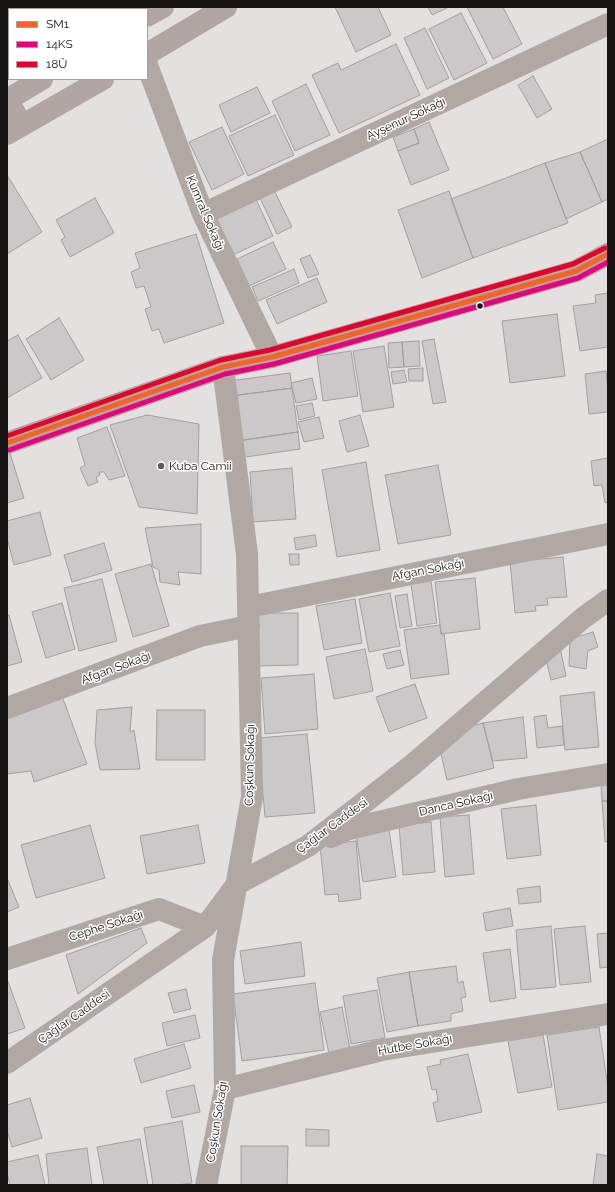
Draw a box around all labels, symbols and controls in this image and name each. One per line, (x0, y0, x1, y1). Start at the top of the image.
legend (8, 8, 148, 80)
text: SM1 (46, 17, 69, 31)
text: 14KS (46, 37, 73, 51)
text: 18Ü (46, 57, 67, 71)
street label: Ayşenur Sokağı (364, 94, 448, 144)
street label: Kumral Sokağı (183, 173, 227, 253)
unlabelled marker (475, 301, 485, 311)
place label: Kuba Camii (169, 459, 232, 473)
marker: Kuba Camii (156, 461, 166, 471)
street label: Afgan Sokağı (391, 556, 465, 584)
street label: Afgan Sokağı (79, 649, 153, 687)
street label: Coşkun Sokağı (242, 724, 258, 806)
street label: Darıca Sokağı (418, 789, 494, 819)
street label: Çağlar Caddesi (294, 795, 370, 857)
street label: Cephe Sokağı (67, 907, 145, 945)
street label: Çağlar Caddesi (35, 987, 113, 1047)
street label: Hutbe Sokağı (377, 1031, 453, 1059)
street label: Coşkun Sokağı (203, 1080, 231, 1164)

